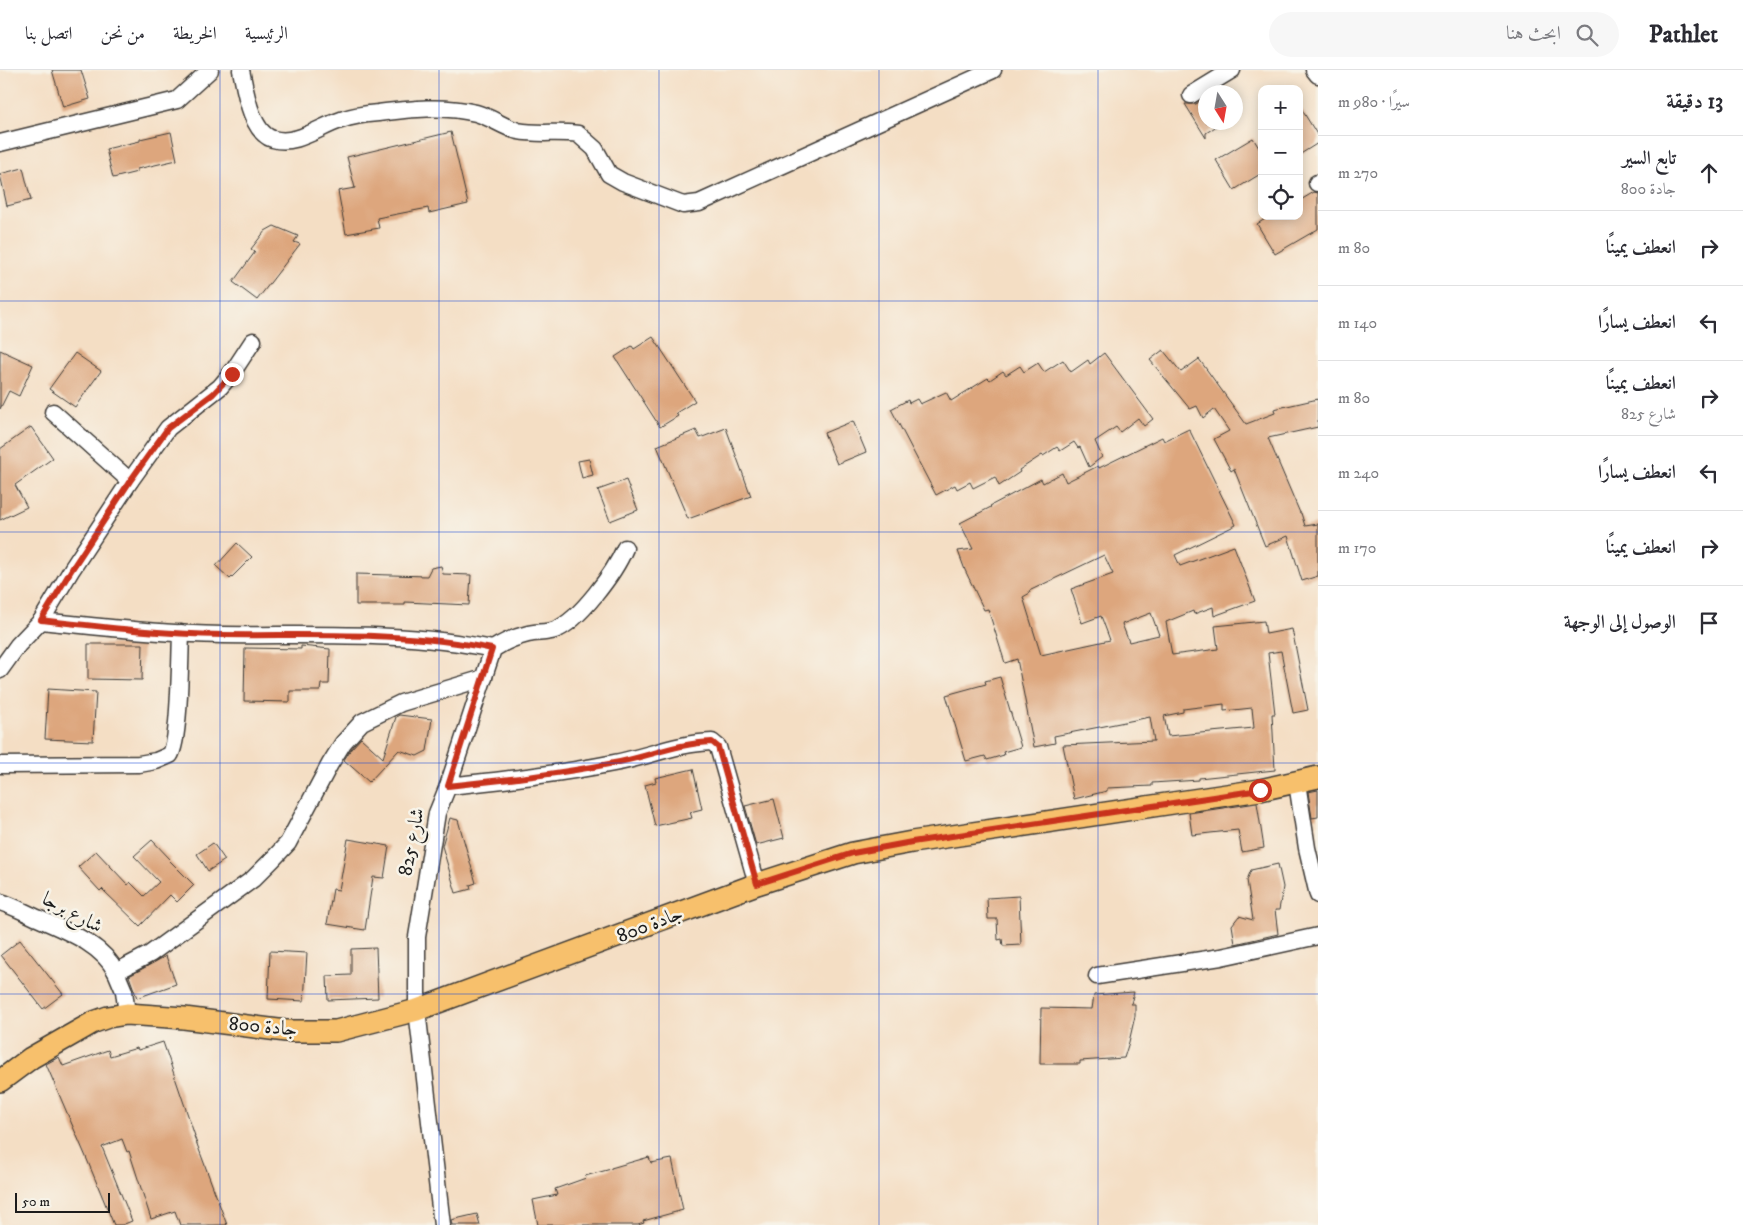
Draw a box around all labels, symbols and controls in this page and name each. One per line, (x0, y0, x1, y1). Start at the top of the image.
search box (1269, 12, 1619, 57)
text: Pathlet (1649, 20, 1718, 50)
icon: search (1573, 21, 1601, 49)
text: ابحث هنا (1506, 22, 1561, 45)
text: اتصل بنا (25, 23, 72, 45)
text: من نحن (100, 23, 145, 45)
text: الخريطة (173, 23, 217, 45)
text: الرئيسية (245, 23, 288, 45)
north arrow (1198, 85, 1243, 130)
map controls (1258, 85, 1303, 220)
button: + (1258, 85, 1303, 130)
text: 13 دقيقة (1666, 89, 1723, 115)
text: سيرًا · 980 m (1338, 92, 1410, 112)
button: − (1258, 130, 1303, 175)
text: تابع السير (1622, 147, 1676, 170)
icon: ahead (1695, 159, 1723, 187)
text: 270 m (1338, 163, 1378, 183)
button: locate (1258, 175, 1303, 220)
text: جادة 800 (1621, 179, 1676, 199)
icon: right (1695, 234, 1723, 262)
text: انعطف يمينًا (1606, 236, 1676, 259)
text: 80 m (1338, 238, 1370, 258)
icon: left (1695, 309, 1723, 337)
text: انعطف يسارًا (1598, 311, 1676, 334)
text: 140 m (1338, 313, 1377, 333)
route end (221, 363, 244, 386)
text: انعطف يمينًا (1606, 372, 1676, 395)
icon: right (1695, 384, 1723, 412)
text: 80 m (1338, 388, 1370, 408)
text: شارع 825 (1621, 404, 1676, 424)
icon: left (1695, 459, 1723, 487)
text: انعطف يسارًا (1598, 461, 1676, 484)
text: 240 m (1338, 463, 1379, 483)
icon: right (1695, 534, 1723, 562)
text: انعطف يمينًا (1606, 536, 1676, 559)
text: 170 m (1338, 538, 1376, 558)
icon: arrive (1695, 609, 1723, 637)
text: الوصول إلى الوجهة (1564, 611, 1676, 634)
route start (1249, 779, 1272, 802)
street label: شارع 825 (393, 806, 435, 879)
street label: شارع برجا (35, 887, 107, 943)
street label: جادة 800 (613, 901, 687, 949)
street label: جادة 800 (228, 1012, 298, 1042)
scale bar (15, 1190, 110, 1213)
text: 50 m (22, 1193, 50, 1211)

